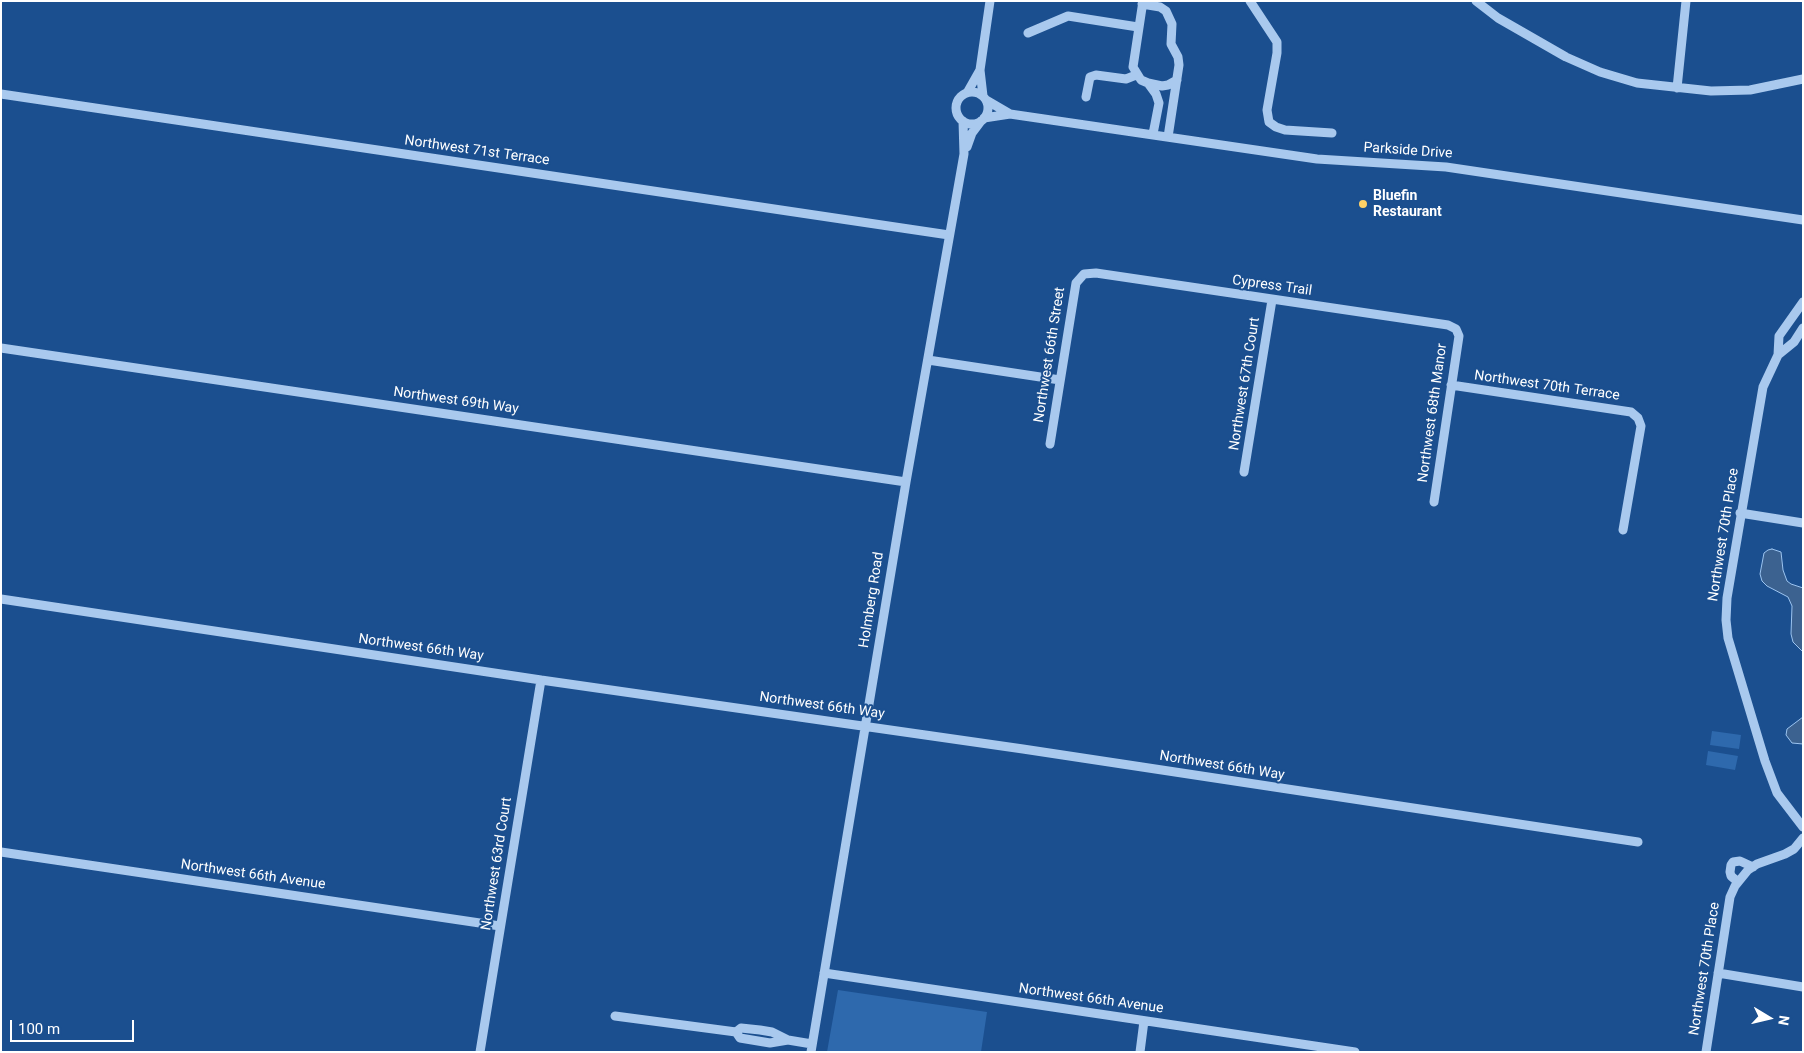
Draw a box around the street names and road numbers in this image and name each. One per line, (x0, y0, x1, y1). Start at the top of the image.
street label: Northwest 71st Terrace (403, 133, 551, 169)
street label: Parkside Drive (1363, 140, 1453, 162)
street label: Cypress Trail (1231, 272, 1313, 300)
street label: Northwest 66th Street (1031, 286, 1069, 424)
street label: Northwest 67th Court (1226, 316, 1264, 452)
street label: Northwest 68th Manor (1415, 342, 1451, 484)
street label: Northwest 70th Terrace (1473, 367, 1621, 405)
street label: Northwest 69th Way (392, 384, 520, 418)
street label: Northwest 70th Place (1705, 467, 1743, 603)
street label: Holmberg Road (856, 551, 888, 649)
street label: Northwest 66th Way (357, 631, 485, 665)
street label: Northwest 66th Way (758, 689, 886, 723)
street label: Northwest 66th Way (1158, 748, 1286, 784)
street label: Northwest 63rd Court (478, 796, 516, 932)
street label: Northwest 66th Avenue (180, 857, 326, 893)
street label: Northwest 70th Place (1686, 901, 1724, 1037)
street label: Northwest 66th Avenue (1018, 981, 1164, 1017)

